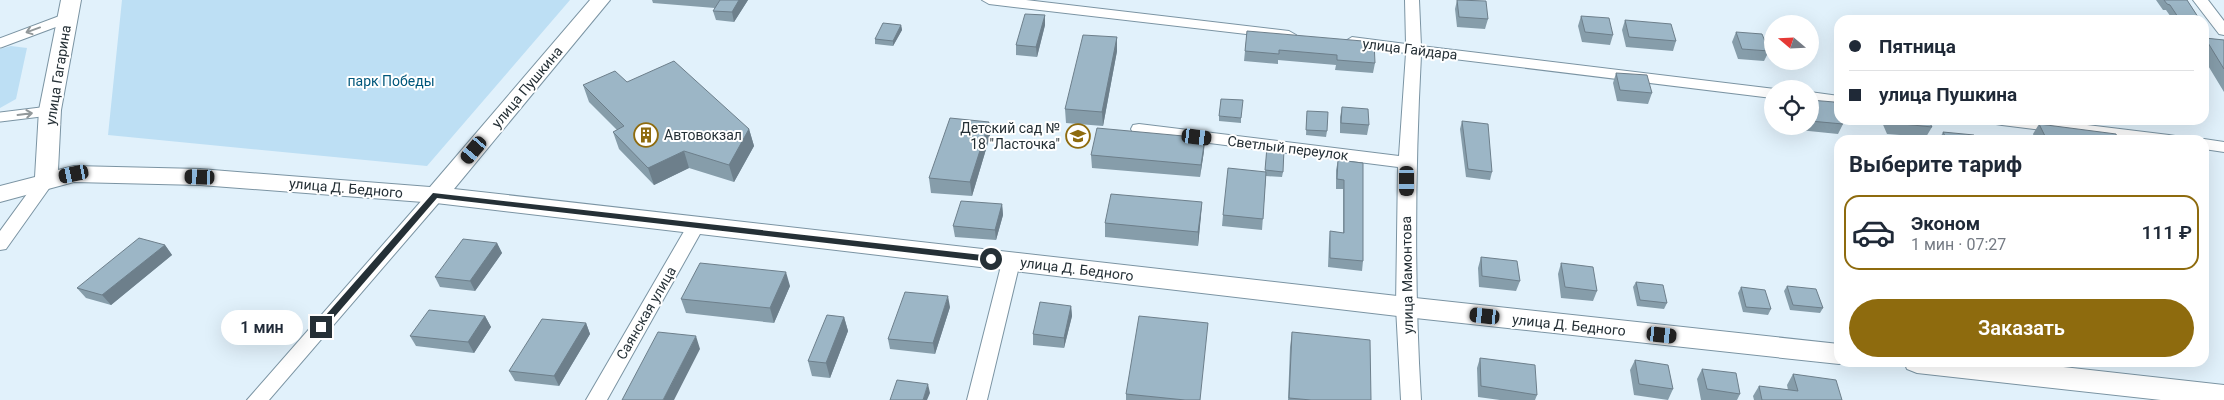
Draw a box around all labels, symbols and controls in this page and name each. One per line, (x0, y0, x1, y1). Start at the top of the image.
north arrow (1764, 15, 1819, 70)
map controls (1764, 15, 1819, 135)
street label: улица Гагарина (42, 24, 74, 126)
one-way arrow (26, 26, 42, 35)
street label: улица Гайдара (1362, 35, 1458, 63)
text: Пятница (1879, 35, 1956, 58)
street label: улица Пушкина (488, 43, 566, 131)
park label: парк Победы (347, 73, 435, 89)
button: locate (1764, 80, 1819, 135)
text: улица Пушкина (1879, 83, 2017, 106)
one-way arrow (17, 109, 33, 119)
place label: Детский сад № 18 "Ласточка" (960, 120, 1060, 152)
building icon: Автовокзал (633, 122, 659, 148)
school or university icon: Детский сад № 18 "Ласточка" (1065, 123, 1091, 149)
place label: Автовокзал (664, 127, 742, 143)
car (1181, 128, 1212, 146)
street label: Светлый переулок (1227, 133, 1350, 163)
car (458, 134, 489, 166)
text: Выберите тариф (1849, 152, 2022, 177)
car (57, 164, 90, 184)
car (1399, 166, 1414, 196)
car (184, 169, 215, 185)
street label: улица Д. Бедного (288, 175, 404, 201)
icon: car (1851, 210, 1896, 255)
text: Эконом (1911, 212, 1980, 235)
street label: улица Мамонтова (1398, 216, 1416, 334)
text: 111 ₽ (2141, 221, 2192, 244)
text: 1 мин · 07:27 (1911, 235, 2006, 254)
route start (980, 248, 1002, 270)
street label: улица Д. Бедного (1019, 254, 1135, 284)
street label: Саянская улица (613, 264, 679, 362)
button: Заказать (1849, 299, 2194, 357)
car (1469, 307, 1500, 325)
callout: 1 мин (221, 310, 304, 344)
street label: улица Д. Бедного (1511, 311, 1627, 339)
route end (310, 316, 332, 338)
text: 1 мин (240, 318, 284, 337)
car (1646, 326, 1677, 344)

